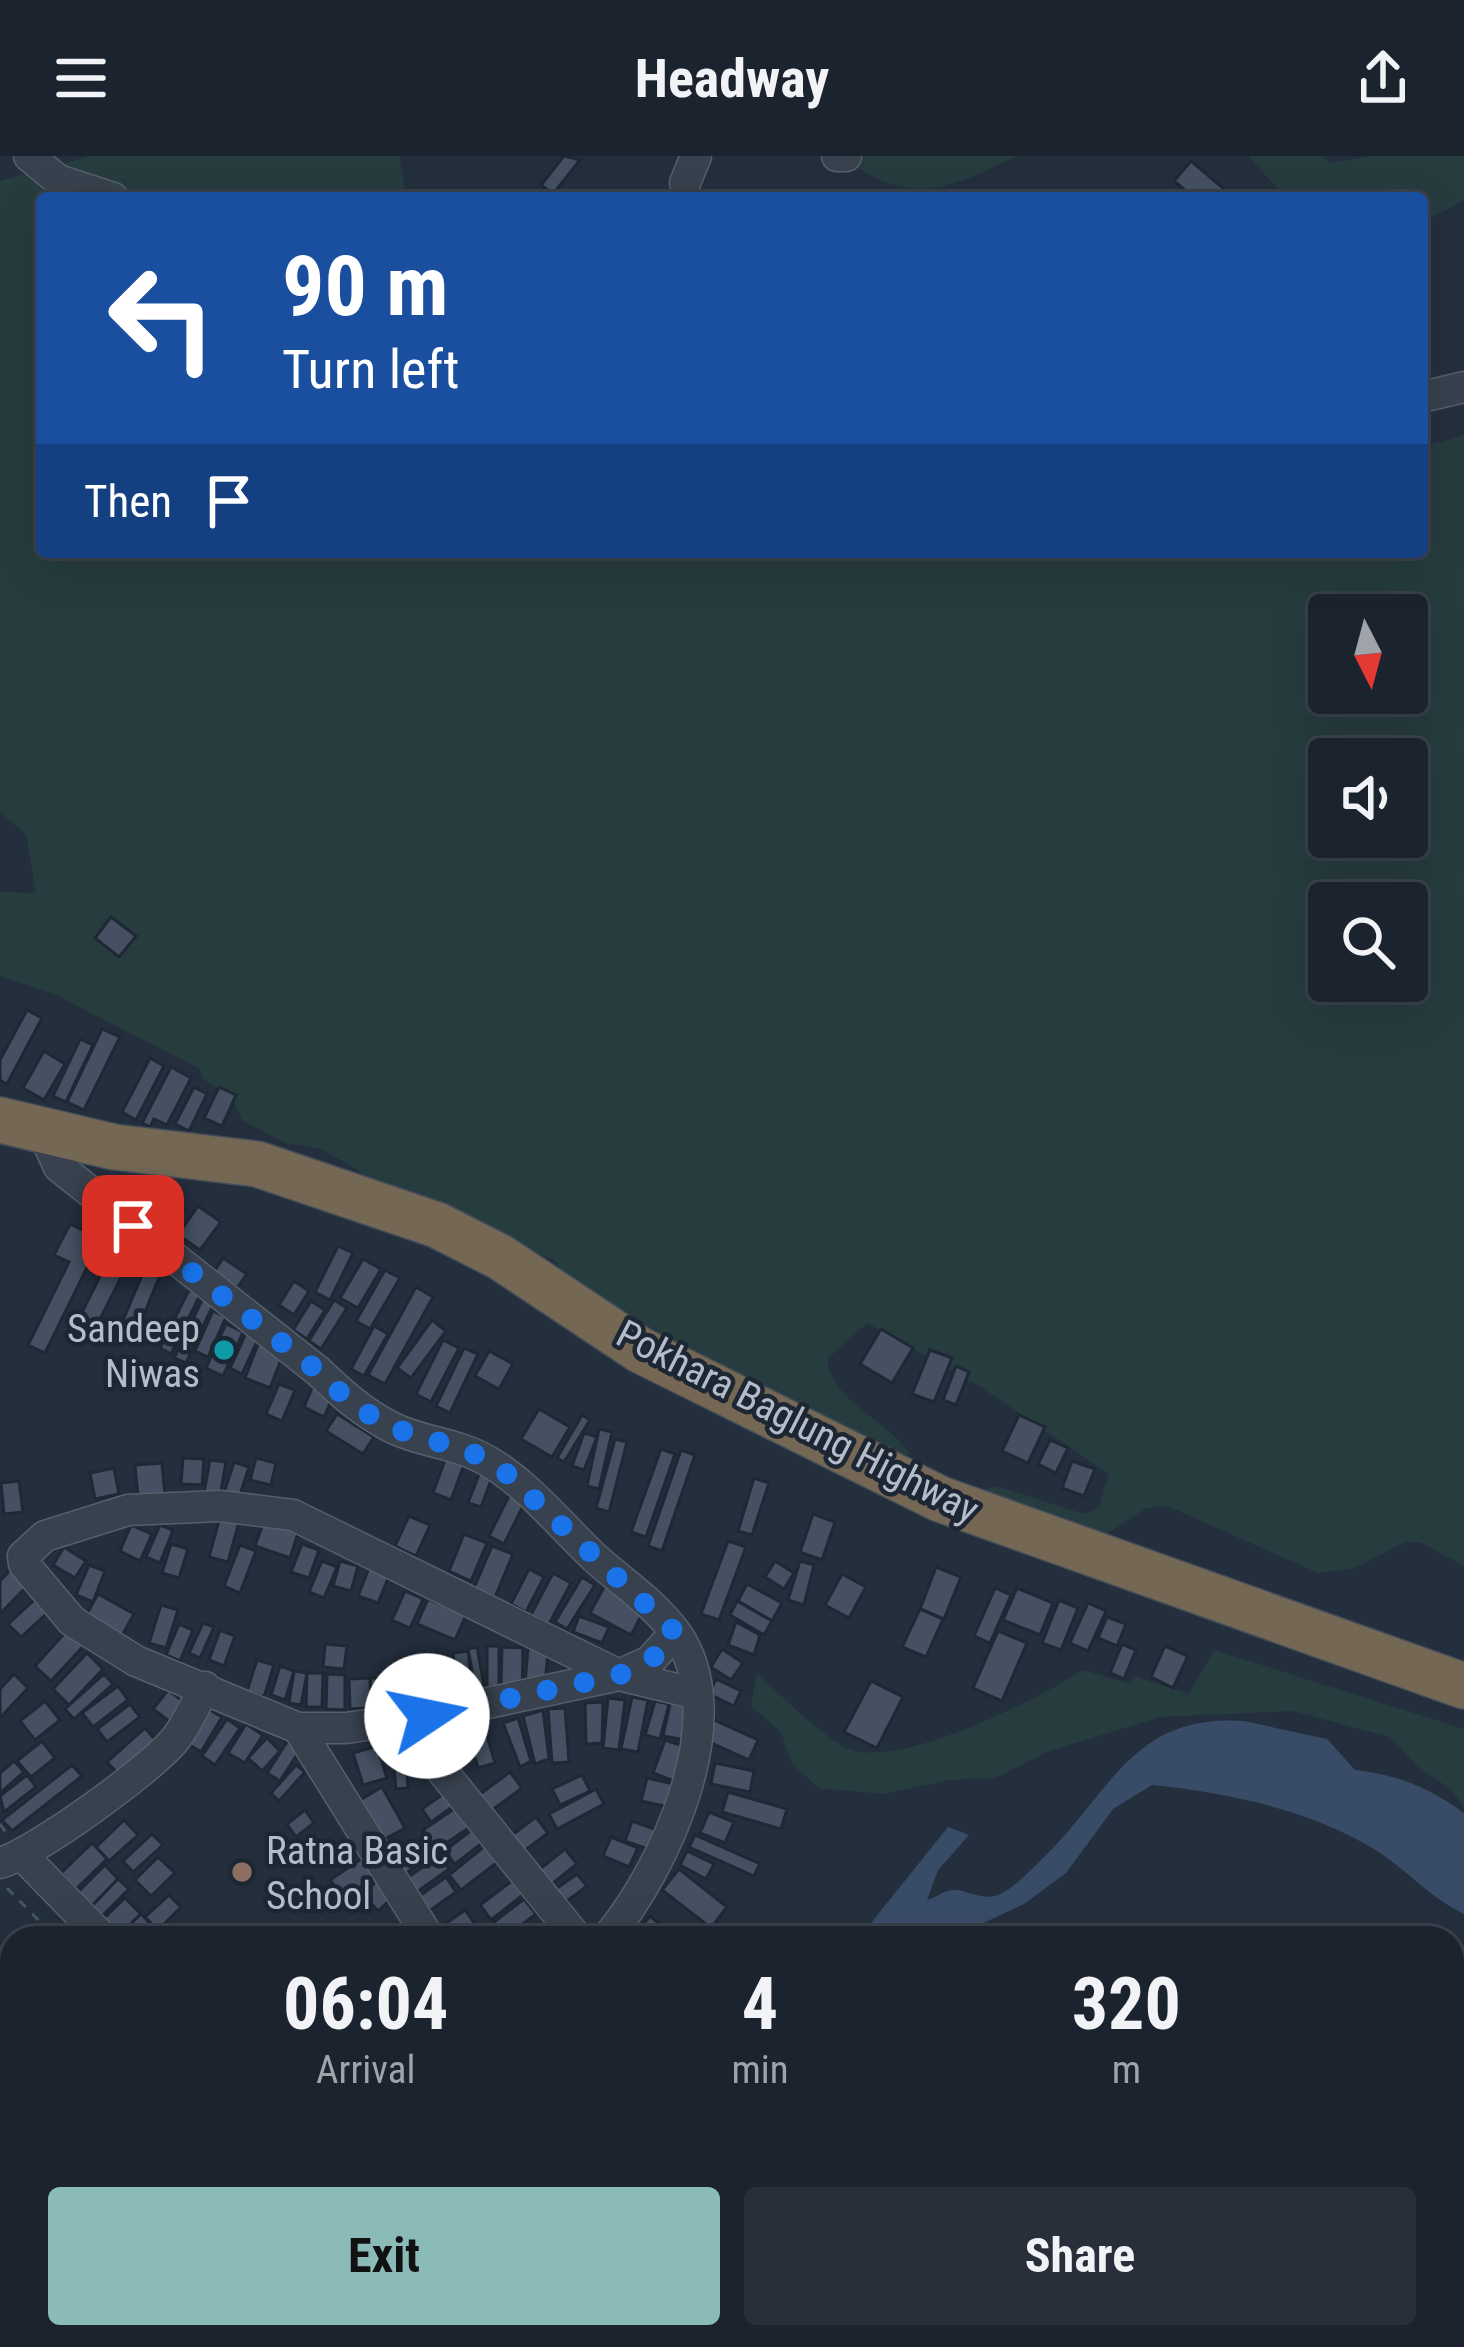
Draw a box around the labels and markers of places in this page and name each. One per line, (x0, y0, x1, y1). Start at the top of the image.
pin (82, 1175, 184, 1277)
place label: Sandeep Niwas (67, 1306, 200, 1397)
marker: Sandeep Niwas (211, 1337, 237, 1363)
place label: Ratna Basic School (266, 1828, 448, 1919)
marker: Ratna Basic School (229, 1859, 255, 1885)

